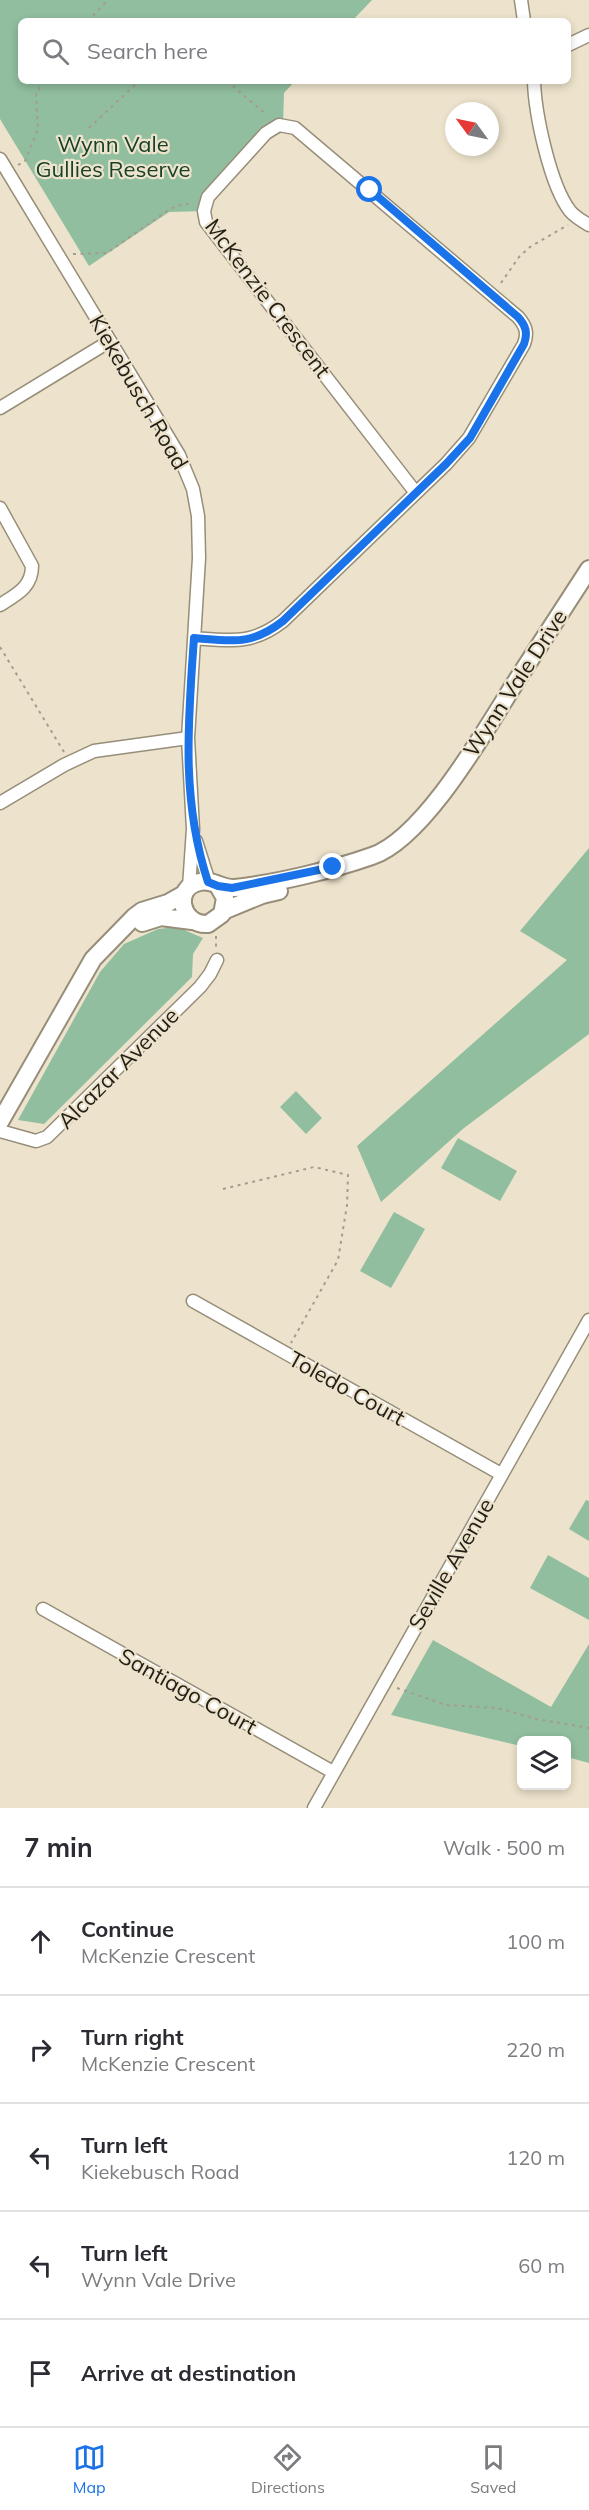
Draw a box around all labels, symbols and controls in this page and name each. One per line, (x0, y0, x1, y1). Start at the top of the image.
search box (18, 18, 571, 84)
icon: search (39, 35, 72, 68)
text: Search here (87, 37, 208, 65)
north arrow (445, 102, 499, 156)
park label: Wynn Vale Gullies Reserve (35, 130, 191, 183)
route start (356, 176, 382, 202)
street label: McKenzie Crescent (199, 213, 337, 383)
street label: Kiekebusch Road (83, 309, 195, 475)
street label: Wynn Vale Drive (457, 604, 573, 762)
route end (319, 853, 345, 879)
street label: Alcazar Avenue (51, 1001, 185, 1135)
street label: Toledo Court (284, 1345, 410, 1432)
street label: Seville Avenue (402, 1493, 500, 1635)
street label: Santiago Court (114, 1642, 262, 1741)
map controls (517, 1736, 571, 1790)
button: layers (517, 1736, 571, 1790)
text: 7 min (24, 1831, 93, 1864)
text: Walk · 500 m (443, 1835, 565, 1860)
text: Continue (81, 1915, 174, 1943)
icon: ahead (24, 1925, 57, 1958)
text: 100 m (506, 1929, 565, 1954)
text: McKenzie Crescent (81, 1943, 255, 1968)
text: Turn right (81, 2023, 184, 2051)
icon: right (24, 2033, 57, 2066)
text: 220 m (506, 2037, 565, 2062)
text: McKenzie Crescent (81, 2051, 255, 2076)
text: Turn left (81, 2131, 168, 2159)
icon: left (24, 2141, 57, 2174)
text: 120 m (506, 2145, 565, 2170)
text: Kiekebusch Road (81, 2159, 240, 2184)
text: Turn left (81, 2239, 168, 2267)
icon: left (24, 2249, 57, 2282)
text: 60 m (518, 2253, 565, 2278)
text: Wynn Vale Drive (81, 2267, 236, 2292)
icon: arrive (24, 2357, 57, 2390)
text: Arrive at destination (81, 2359, 296, 2387)
tab: Map (73, 2441, 106, 2497)
tab: Directions (251, 2441, 325, 2497)
tab: Saved (470, 2441, 516, 2497)

